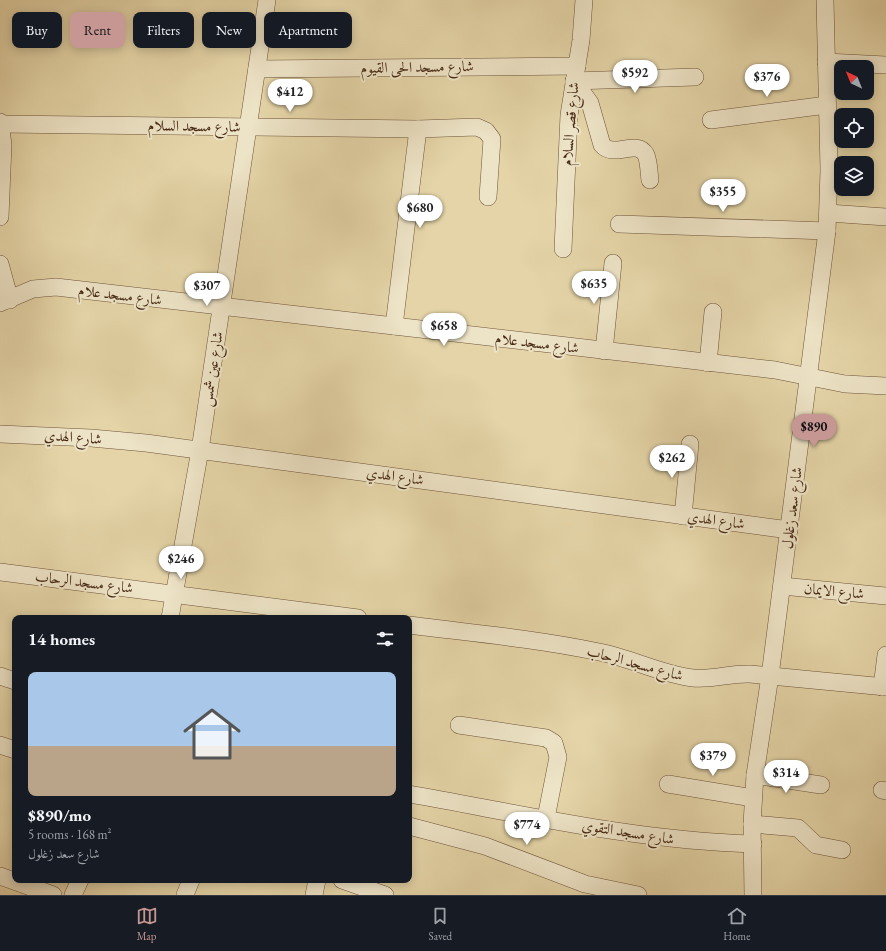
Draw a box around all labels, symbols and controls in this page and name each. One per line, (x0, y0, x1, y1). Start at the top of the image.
chip: Buy (12, 12, 62, 48)
chip: Rent (70, 12, 125, 48)
chip: Filters (133, 12, 194, 48)
chip: New (202, 12, 256, 48)
chip: Apartment (264, 12, 352, 48)
street label: شارع مسجد الحى القيوم (360, 56, 474, 81)
pin: $592 (611, 60, 659, 94)
north arrow (834, 60, 874, 100)
map controls (834, 60, 874, 196)
text: $592 (622, 64, 648, 81)
pin: $376 (743, 64, 791, 98)
text: $376 (754, 68, 780, 85)
pin: $412 (266, 79, 314, 113)
street label: شارع قصر السلام (556, 81, 587, 167)
text: $412 (277, 83, 303, 100)
button: locate (834, 108, 874, 148)
street label: شارع مسجد السلام (147, 115, 241, 140)
button: layers (834, 156, 874, 196)
pin: $355 (699, 179, 747, 213)
text: $355 (710, 183, 736, 200)
pin: $680 (396, 195, 444, 229)
text: $680 (407, 199, 433, 216)
pin: $635 (570, 271, 618, 305)
pin: $307 (183, 273, 231, 307)
text: $635 (581, 275, 607, 292)
text: $307 (194, 277, 220, 294)
street label: شارع مسجد علام (76, 280, 163, 313)
pin: $658 (420, 313, 468, 347)
text: $658 (431, 317, 457, 334)
street label: شارع مسجد علام (493, 328, 580, 361)
street label: شارع عين شمس (196, 330, 231, 409)
pin: $890 (790, 414, 838, 448)
text: $890 (801, 418, 827, 435)
street label: شارع الهدي (43, 425, 103, 452)
pin: $262 (648, 445, 696, 479)
text: $262 (659, 449, 685, 466)
street label: شارع الهدي (365, 462, 425, 493)
street label: شارع سعد زغلول (777, 466, 810, 551)
street label: شارع الهدي (686, 506, 746, 537)
pin: $246 (157, 546, 205, 580)
text: $246 (168, 550, 194, 567)
street label: شارع مسجد الرحاب (33, 566, 134, 601)
street label: شارع الايمان (803, 578, 865, 607)
text: 14 homes (28, 628, 95, 650)
icon: filters (374, 628, 396, 650)
street label: شارع مسجد الرحاب (584, 641, 685, 688)
icon: home (176, 698, 248, 770)
pin: $379 (689, 743, 737, 777)
text: $379 (700, 747, 726, 764)
pin: $314 (762, 760, 810, 794)
text: $314 (773, 764, 799, 781)
text: $890/mo (28, 804, 91, 826)
pin: $774 (503, 812, 551, 846)
street label: شارع مسجد التقوي (580, 815, 676, 852)
text: $774 (514, 816, 540, 833)
text: 5 rooms · 168 m² (28, 826, 112, 843)
text: شارع سعد زغلول (28, 845, 100, 862)
tab: Map (136, 905, 158, 943)
tab: Saved (429, 905, 452, 943)
tab: Home (723, 905, 750, 943)

